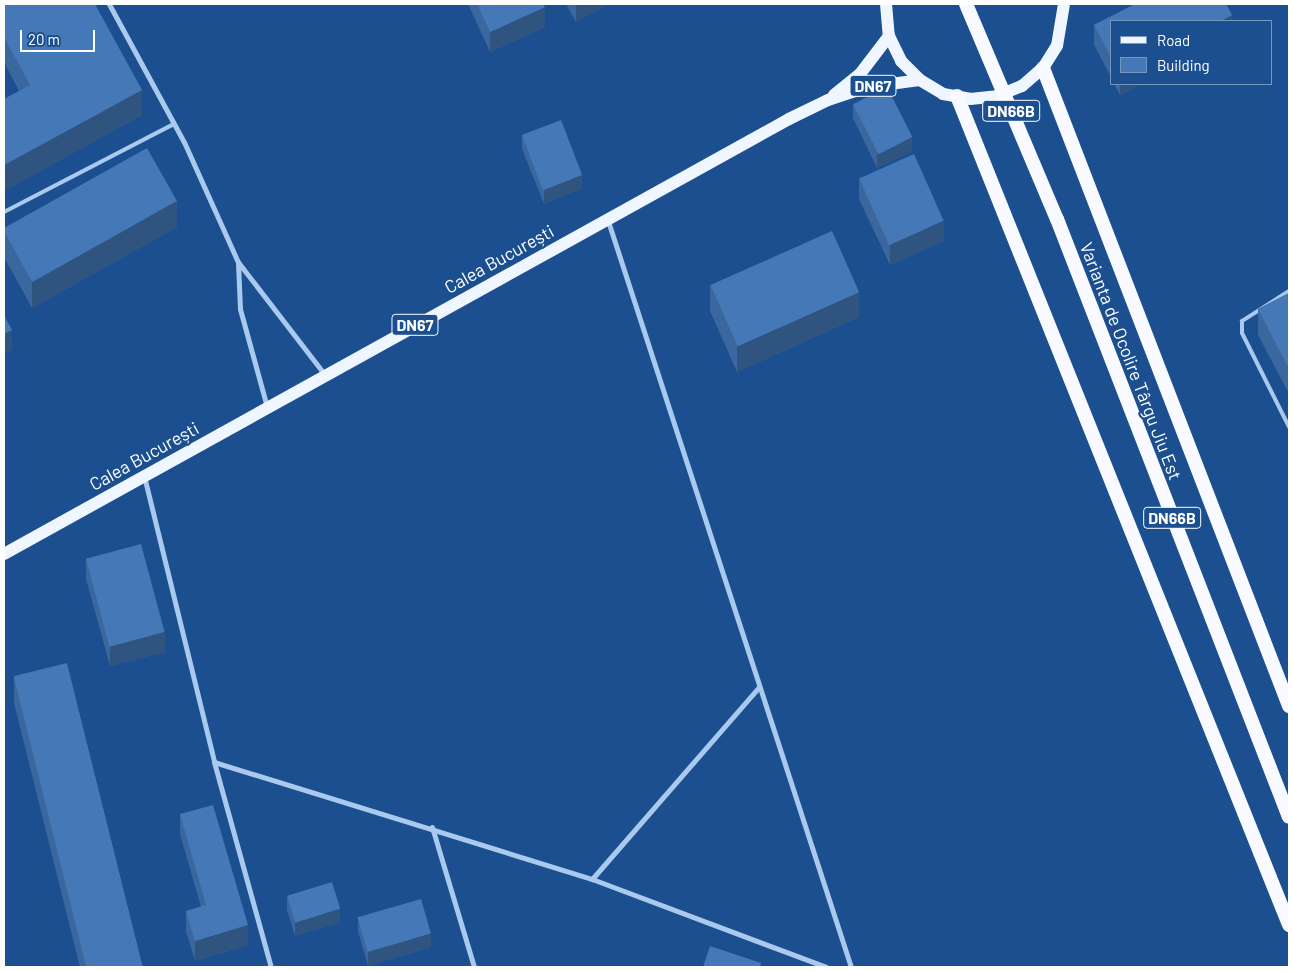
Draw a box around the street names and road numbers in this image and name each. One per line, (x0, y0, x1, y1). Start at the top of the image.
road number: DN67 (849, 72, 897, 100)
road number: DN66B (981, 98, 1041, 124)
street label: Calea București (440, 220, 558, 298)
street label: Varianta de Ocolire Târgu Jiu Est (1076, 239, 1186, 483)
road number: DN67 (391, 312, 439, 338)
street label: Calea București (85, 417, 203, 495)
road number: DN66B (1142, 504, 1202, 532)

